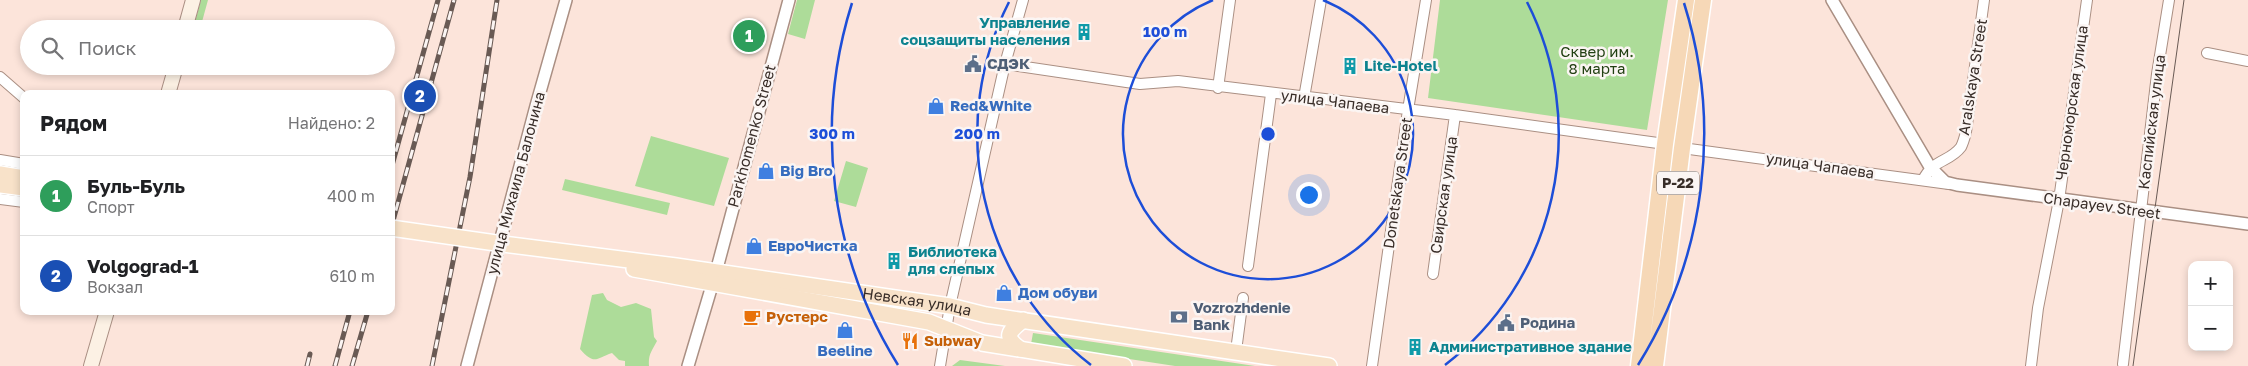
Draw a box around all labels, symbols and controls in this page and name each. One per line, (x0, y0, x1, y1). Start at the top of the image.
place label: Управление соцзащиты населения (901, 13, 1070, 48)
pin: 1 (733, 17, 765, 55)
street label: Aralskaya Street (1954, 17, 1990, 137)
search box (20, 20, 395, 75)
building icon: Управление соцзащиты населения (1074, 22, 1094, 42)
text: 100 m (1143, 22, 1187, 40)
street label: Черноморская улица (2051, 24, 2091, 182)
icon: search (38, 34, 66, 62)
text: Поиск (78, 36, 137, 59)
park label: Сквер им. 8 марта (1560, 42, 1634, 77)
street label: Каспийская улица (2134, 53, 2168, 190)
public building icon: СДЭК (963, 54, 983, 74)
place label: СДЭК (987, 54, 1030, 72)
building icon: Lite-Hotel (1340, 56, 1360, 76)
place label: Lite-Hotel (1364, 56, 1437, 74)
street label: Parkhomenko Street (723, 62, 779, 209)
pin: 2 (404, 77, 436, 115)
street label: улица Чапаева (1280, 85, 1390, 117)
street label: улица Михаила Балонина (482, 89, 548, 276)
shop icon: Red&White (926, 96, 946, 116)
place label: Red&White (950, 96, 1032, 114)
text: Рядом (40, 110, 107, 136)
text: Найдено: 2 (288, 113, 375, 133)
street label: Donetskaya Street (1379, 116, 1415, 250)
text: 300 m (809, 124, 855, 142)
text: 200 m (954, 124, 1000, 142)
centre of rings (1259, 125, 1277, 143)
street label: Свирская улица (1426, 135, 1460, 255)
street label: улица Чапаева (1765, 148, 1876, 182)
shop icon: Big Bro (756, 161, 776, 181)
place label: Big Bro (780, 161, 833, 179)
road number: Р-22 (1657, 172, 1699, 194)
text: Буль-Буль (87, 174, 185, 197)
your location (1296, 182, 1322, 208)
text: 1 (52, 186, 60, 206)
text: 400 m (327, 186, 375, 206)
street label: Chapayev Street (2042, 188, 2162, 222)
text: Спорт (87, 197, 135, 217)
shop icon: ЕвроЧистка (744, 236, 764, 256)
place label: ЕвроЧистка (768, 236, 858, 254)
place label: Библиотека для слепых (908, 242, 997, 277)
building icon: Библиотека для слепых (884, 251, 904, 271)
text: Volgograd-1 (87, 254, 199, 277)
map controls (2188, 261, 2233, 351)
button: + (2188, 261, 2233, 306)
text: 2 (51, 266, 61, 286)
text: 610 m (329, 266, 375, 286)
text: Вокзал (87, 277, 143, 297)
street label: Невская улица (861, 283, 974, 319)
shop icon: Дом обуви (994, 283, 1014, 303)
place label: Дом обуви (1018, 283, 1097, 301)
place label: Vozrozhdenie Bank (1193, 298, 1291, 333)
button: − (2188, 306, 2233, 351)
cafe icon: Рустерс (742, 307, 762, 327)
place label: Рустерс (766, 307, 828, 325)
bank icon: Vozrozhdenie Bank (1169, 307, 1189, 327)
public building icon: Родина (1496, 313, 1516, 333)
place label: Родина (1520, 313, 1575, 331)
shop icon: Beeline (835, 320, 855, 340)
restaurant icon: Subway (900, 331, 920, 351)
place label: Subway (924, 331, 982, 349)
building icon: Административное здание (1405, 337, 1425, 357)
place label: Административное здание (1429, 337, 1632, 355)
place label: Beeline (817, 341, 873, 359)

